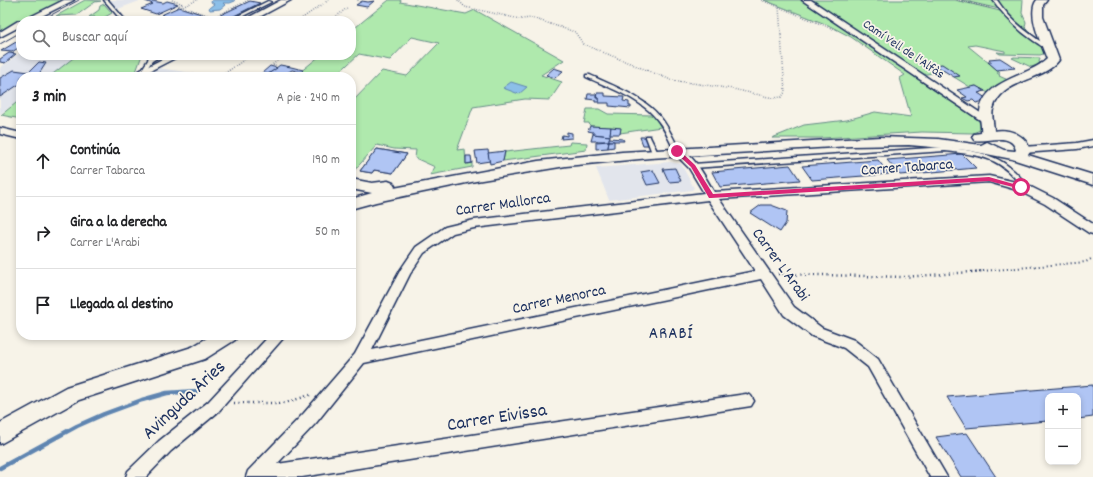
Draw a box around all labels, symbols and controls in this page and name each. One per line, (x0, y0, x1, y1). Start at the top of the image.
search box (16, 16, 356, 60)
street label: Camí Vell de l'Alfàs (858, 16, 948, 84)
icon: search (30, 27, 52, 49)
text: Buscar aquí (62, 27, 127, 49)
text: 3 min (32, 86, 66, 110)
text: A pie · 240 m (277, 89, 340, 108)
text: Continúa (70, 140, 120, 162)
route end (668, 142, 686, 160)
icon: ahead (32, 150, 54, 172)
text: 190 m (312, 151, 340, 170)
street label: Carrer Tabarca (860, 153, 954, 183)
text: Carrer Tabarca (70, 162, 145, 181)
route start (1012, 178, 1030, 196)
street label: Carrer Mallorca (454, 187, 552, 223)
text: Gira a la derecha (70, 212, 167, 234)
icon: right (32, 222, 54, 244)
text: 50 m (315, 223, 340, 242)
street label: Carrer L'Arabi (746, 224, 815, 306)
text: Carrer L'Arabi (70, 234, 140, 253)
street label: Carrer Menorca (510, 279, 608, 321)
icon: arrive (32, 294, 54, 316)
text: Llegada al destino (70, 294, 173, 316)
district label: ARABÍ (649, 323, 693, 347)
street label: Avinguda Àries (137, 355, 233, 447)
map controls (1045, 393, 1081, 465)
button: + (1045, 393, 1081, 429)
street label: Carrer Eivissa (445, 398, 550, 440)
button: − (1045, 429, 1081, 465)

